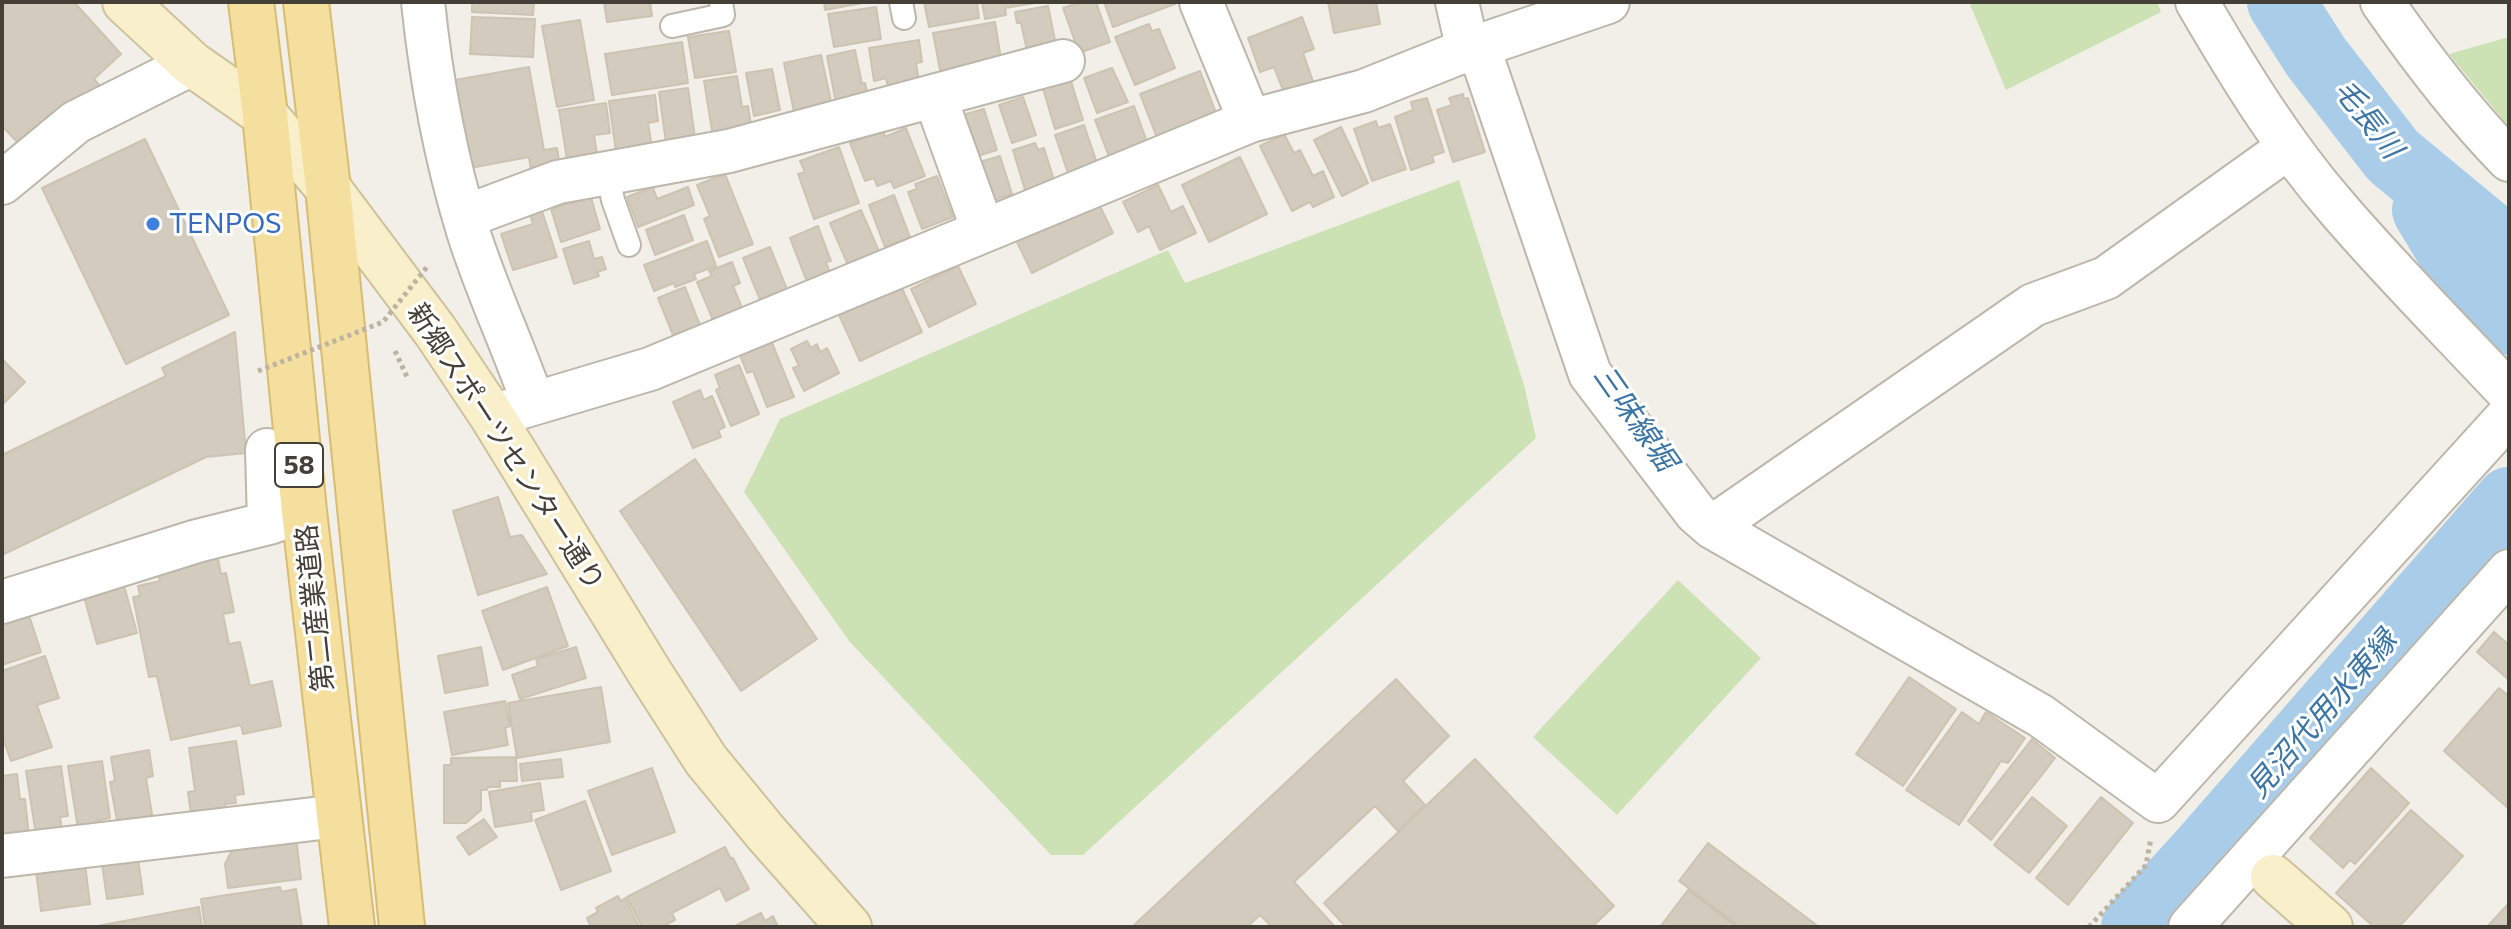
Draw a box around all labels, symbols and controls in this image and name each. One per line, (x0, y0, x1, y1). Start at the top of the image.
water label: 毛長川 (2326, 72, 2410, 166)
place label: TENPOS (169, 207, 282, 241)
marker: TENPOS (144, 215, 162, 233)
street label: 新郷スポーツセンター通り (400, 297, 612, 597)
water label: 三味線堀 (1586, 359, 1684, 477)
road number: 58 (275, 443, 323, 487)
street label: 第二産業道路 (290, 523, 340, 693)
water label: 見沼代用水東縁 (2240, 623, 2404, 805)

